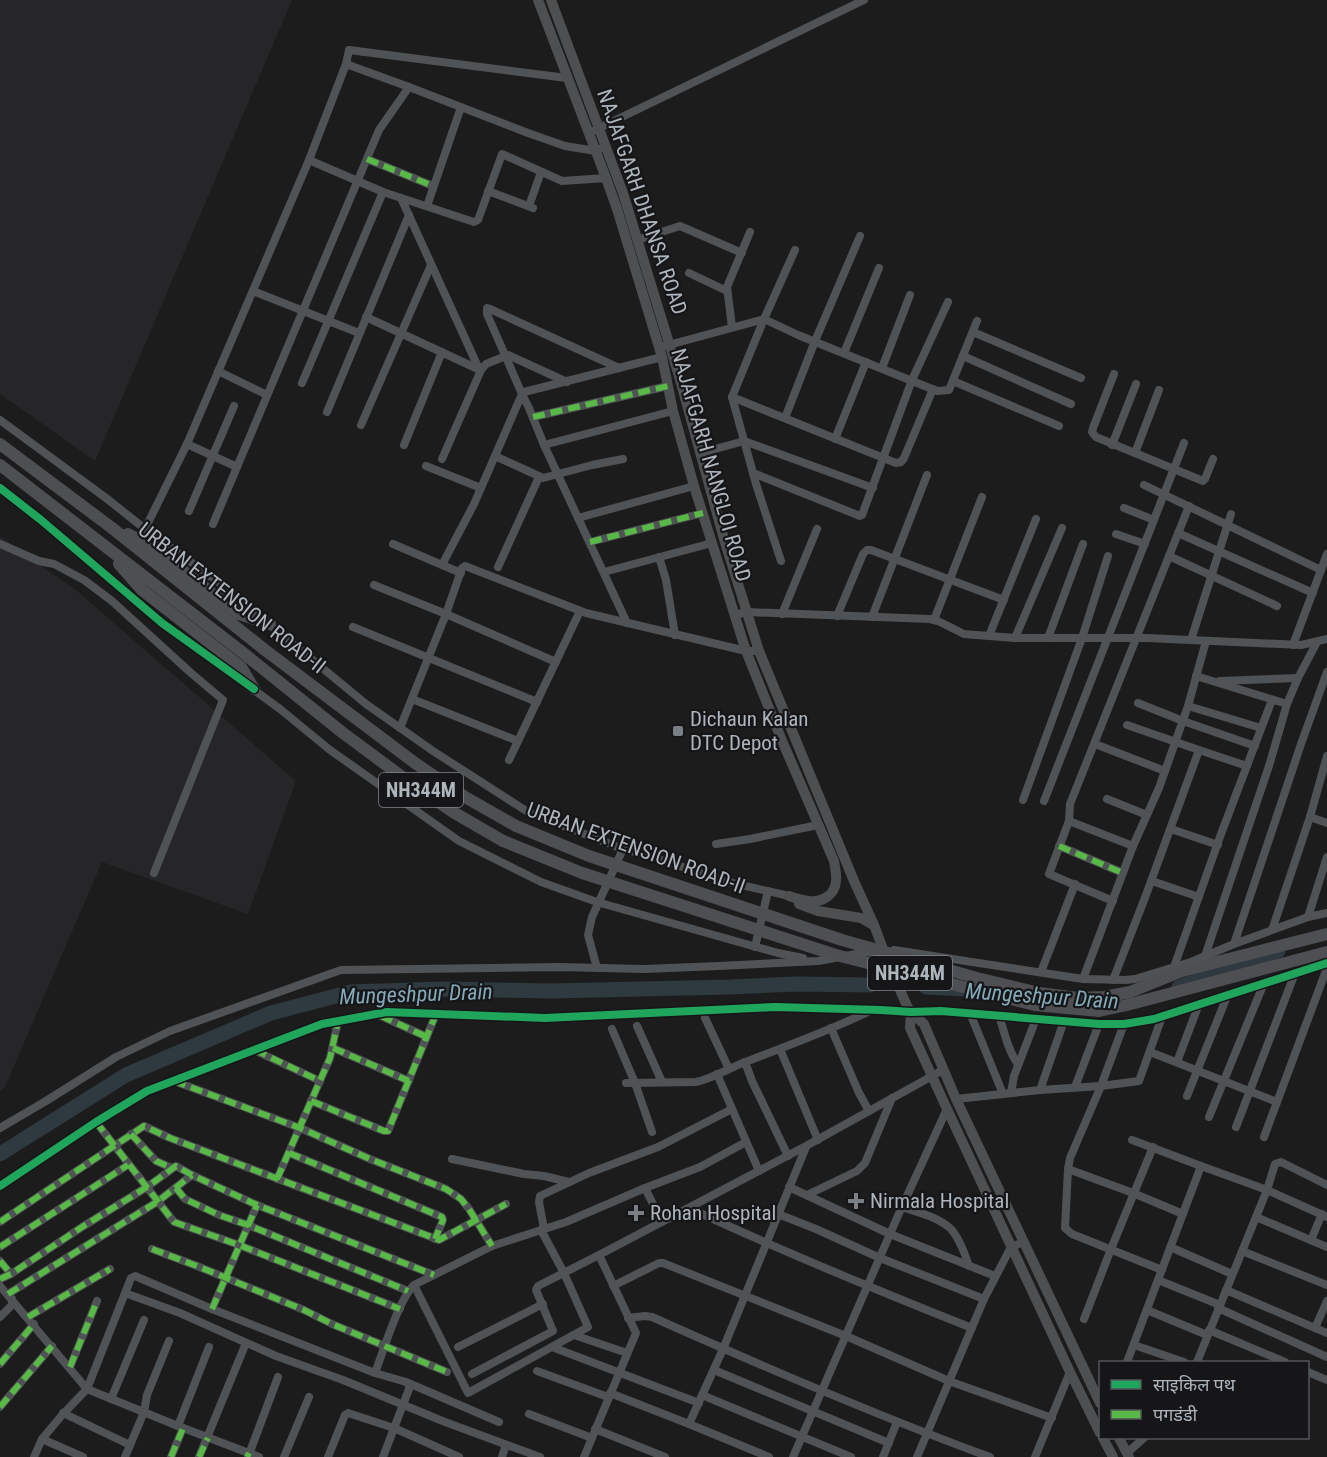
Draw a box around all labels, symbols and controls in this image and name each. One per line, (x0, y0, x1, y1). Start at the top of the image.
street label: NAJAFGARH DHANSA ROAD (592, 86, 692, 318)
street label: NAJAFGARH NANGLOI ROAD (666, 346, 756, 584)
street label: URBAN EXTENSION ROAD-II (134, 518, 330, 678)
place label: Dichaun Kalan DTC Depot (690, 707, 808, 755)
marker: Dichaun Kalan DTC Depot (671, 724, 685, 738)
road number: NH344M (379, 773, 463, 807)
street label: URBAN EXTENSION ROAD-II (524, 797, 748, 899)
road number: NH344M (868, 956, 952, 990)
water label: Mungeshpur Drain (965, 978, 1119, 1014)
water label: Mungeshpur Drain (339, 979, 493, 1009)
place label: Nirmala Hospital (870, 1189, 1009, 1213)
marker: Nirmala Hospital (847, 1192, 865, 1210)
place label: Rohan Hospital (650, 1201, 776, 1225)
marker: Rohan Hospital (627, 1204, 645, 1222)
legend (1099, 1361, 1309, 1439)
text: साइकिल पथ (1153, 1374, 1236, 1395)
text: पगडंडी (1153, 1404, 1198, 1425)

